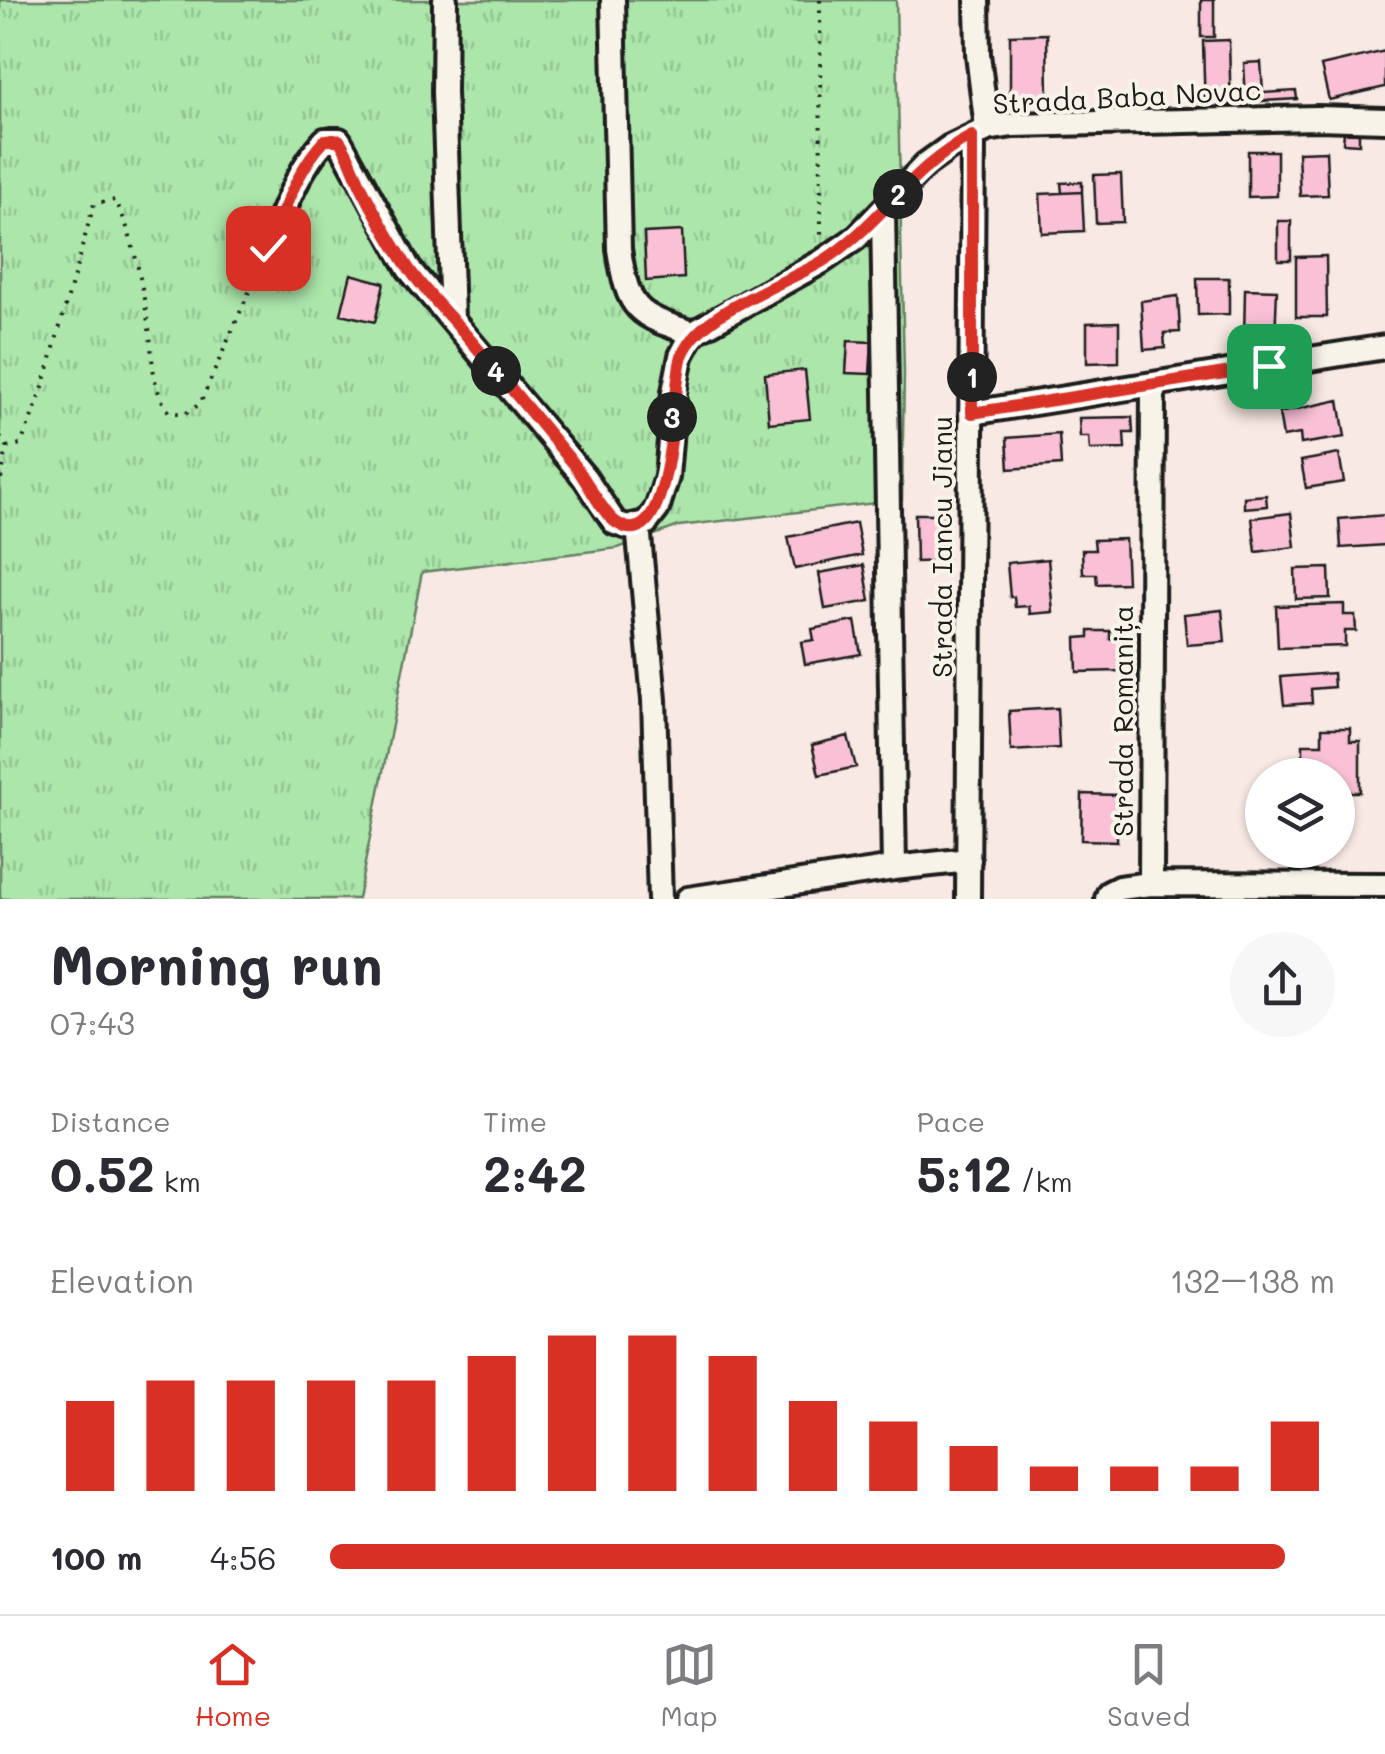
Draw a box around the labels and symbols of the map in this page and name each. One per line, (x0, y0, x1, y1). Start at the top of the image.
street label: Strada Baba Novac (992, 71, 1262, 121)
pin: 2 (873, 169, 923, 219)
pin (226, 206, 311, 291)
pin (1227, 324, 1312, 409)
pin: 4 (471, 346, 521, 396)
pin: 1 (947, 352, 997, 402)
pin: 3 (647, 392, 697, 442)
street label: Strada Iancu Jianu (923, 416, 959, 678)
street label: Strada Romanița (1104, 605, 1141, 837)

